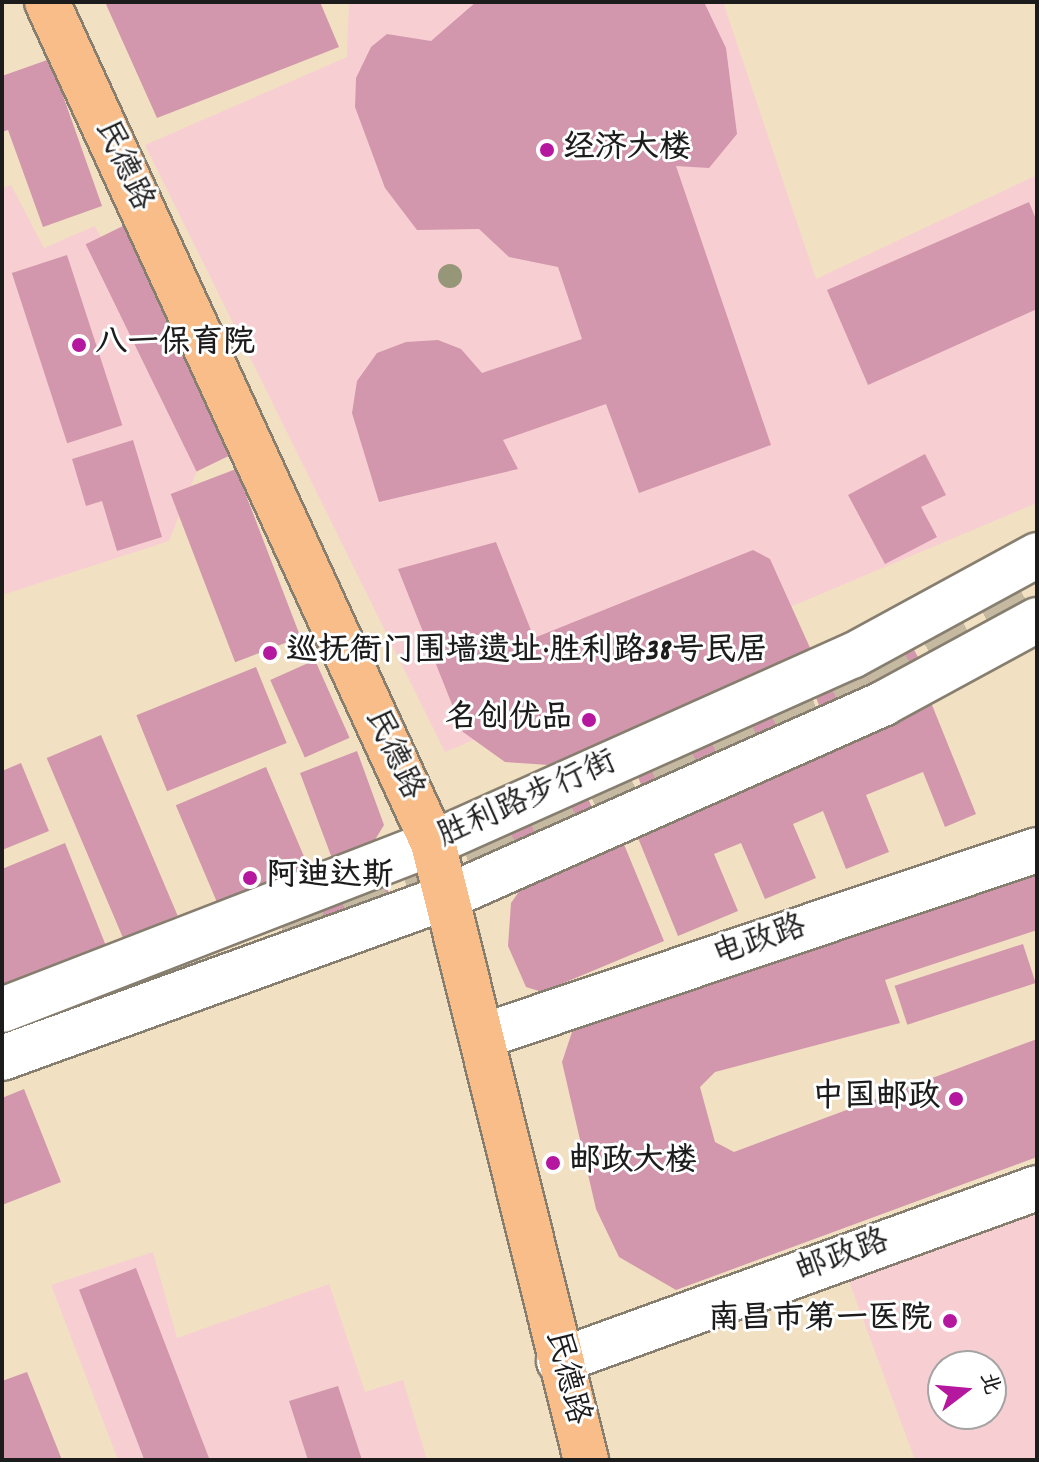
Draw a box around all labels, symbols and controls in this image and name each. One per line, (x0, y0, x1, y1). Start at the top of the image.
street label: 民德路 (84, 114, 160, 218)
place label: 经济大楼 (563, 131, 691, 169)
marker: 经济大楼 (538, 141, 556, 159)
place label: 八一保育院 (95, 326, 255, 364)
marker: 八一保育院 (70, 336, 88, 354)
place label: 巡抚衙门围墙遗址·胜利路38号民居 (286, 634, 768, 672)
marker: 巡抚衙门围墙遗址·胜利路38号民居 (261, 644, 279, 662)
place label: 名创优品 (445, 701, 573, 739)
street label: 民德路 (354, 703, 430, 807)
marker: 名创优品 (580, 711, 598, 729)
street label: 胜利路步行街 (432, 744, 624, 858)
place label: 阿迪达斯 (266, 859, 394, 897)
marker: 阿迪达斯 (241, 869, 259, 887)
street label: 电政路 (708, 909, 812, 977)
place label: 中国邮政 (812, 1080, 940, 1118)
marker: 中国邮政 (947, 1090, 965, 1108)
place label: 邮政大楼 (569, 1144, 697, 1182)
marker: 邮政大楼 (544, 1154, 562, 1172)
street label: 邮政路 (791, 1224, 895, 1292)
place label: 南昌市第一医院 (708, 1302, 932, 1340)
marker: 南昌市第一医院 (939, 1310, 961, 1332)
street label: 民德路 (535, 1327, 595, 1429)
north arrow (927, 1350, 1007, 1430)
text: 北 (971, 1369, 1007, 1399)

